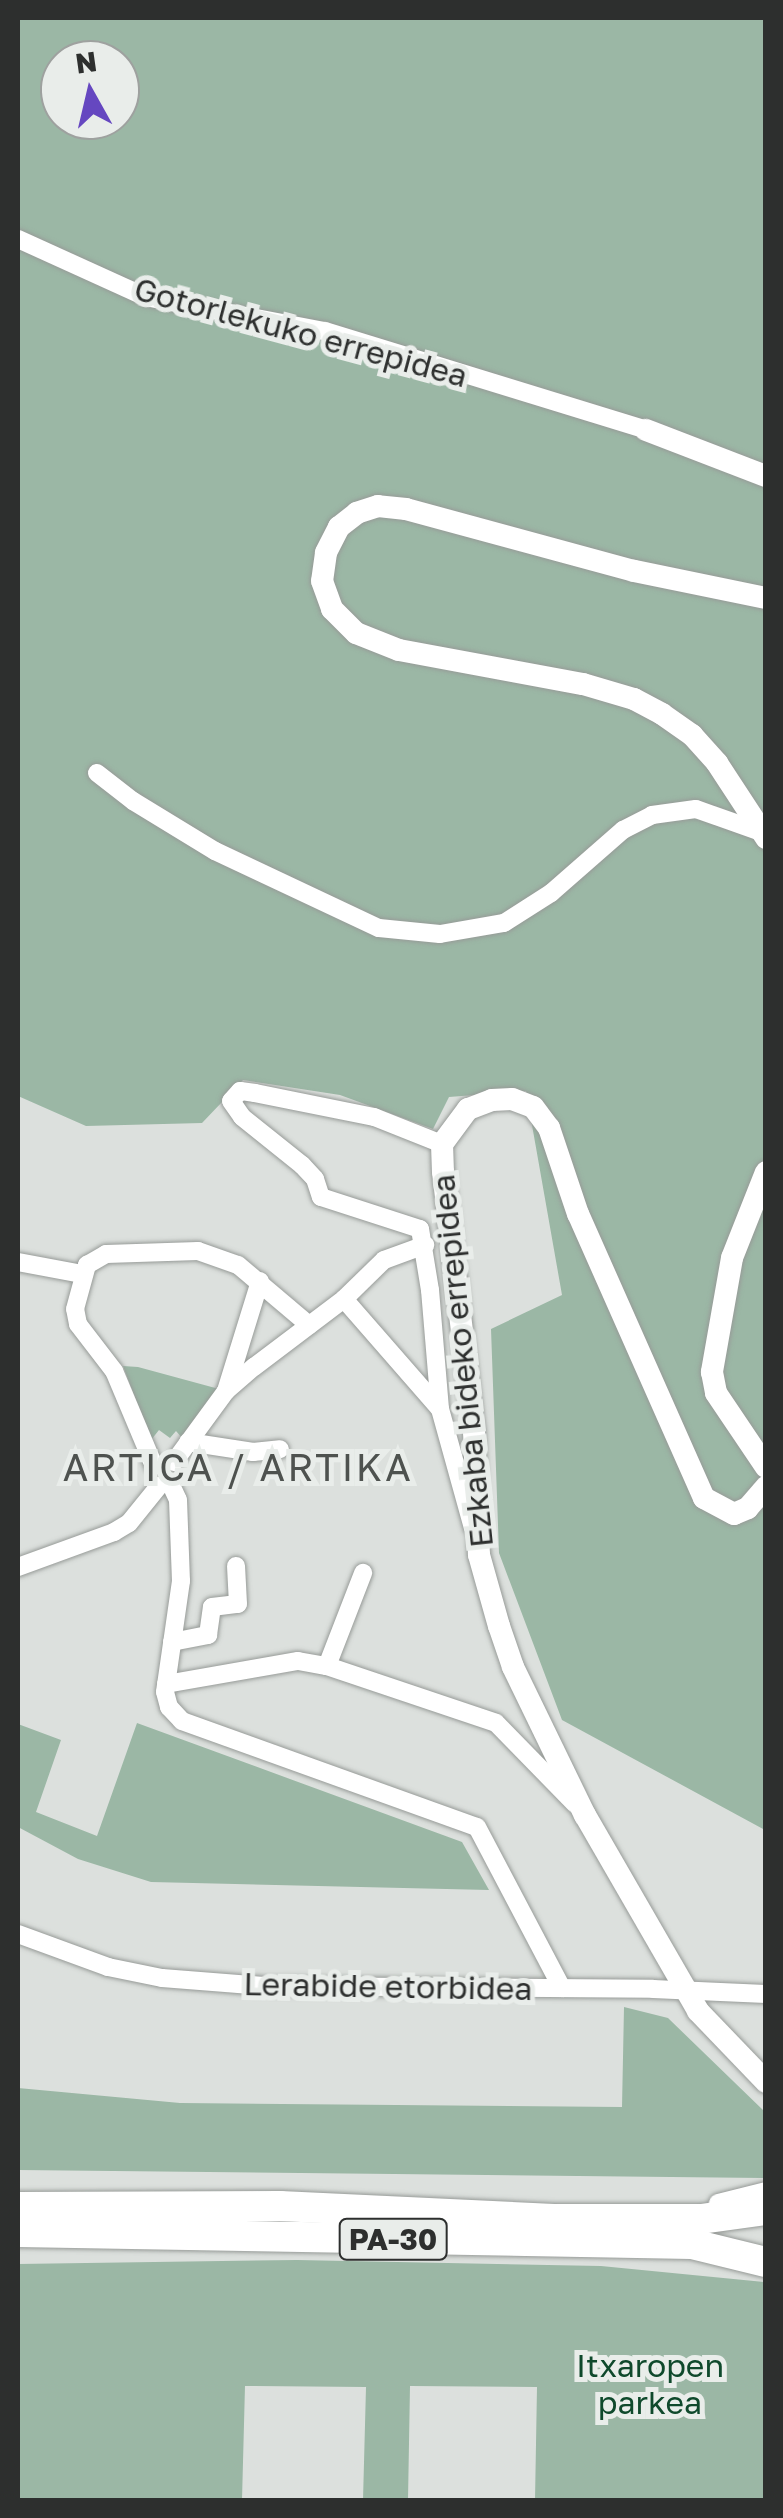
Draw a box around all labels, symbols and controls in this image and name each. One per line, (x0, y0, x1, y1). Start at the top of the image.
north arrow (40, 40, 140, 140)
text: N (73, 44, 99, 80)
street label: Gotorlekuko errepidea (130, 269, 472, 395)
street label: Ezkaba bideko errepidea (423, 1173, 501, 1549)
district label: ARTICA / ARTIKA (63, 1444, 413, 1490)
street label: Lerabide etorbidea (243, 1964, 533, 2008)
road number: PA-30 (338, 2214, 448, 2264)
park label: Itxaropen parkea (576, 2347, 724, 2422)

